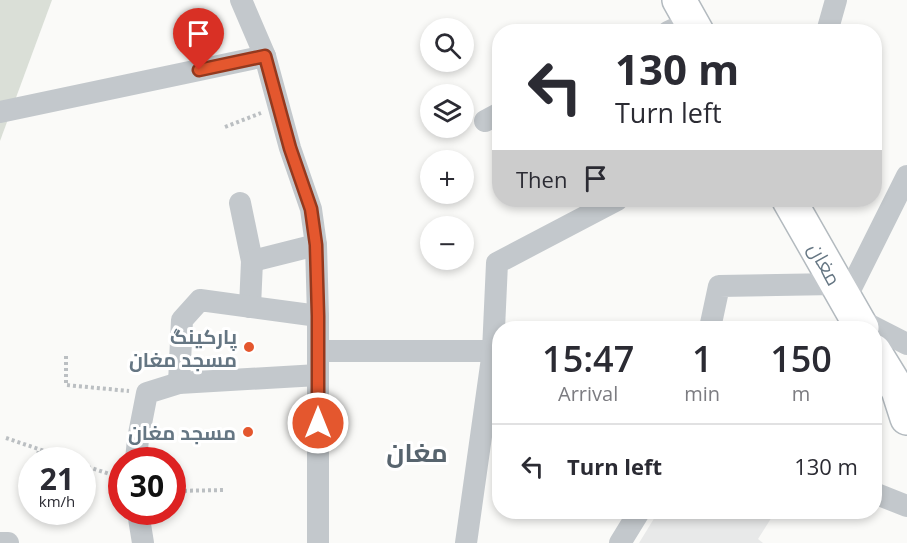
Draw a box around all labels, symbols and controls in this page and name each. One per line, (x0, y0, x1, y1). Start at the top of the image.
pin (173, 8, 224, 70)
icon: arrive (182, 17, 215, 50)
map controls (420, 18, 474, 270)
button: search (420, 18, 474, 72)
text: 130 m (615, 40, 739, 97)
icon: left (516, 48, 594, 126)
button: layers (420, 84, 474, 138)
text: Turn left (615, 94, 722, 131)
button: + (420, 150, 474, 204)
icon: arrive (579, 162, 612, 195)
text: Then (516, 164, 567, 194)
button: − (420, 216, 474, 270)
street label: مغان (802, 238, 848, 290)
place label: پارکینگ مسجد مغان (129, 323, 237, 373)
text: 15:47 (542, 334, 634, 383)
text: 1 (692, 334, 713, 383)
text: 150 (770, 334, 832, 383)
marker: پارکینگ مسجد مغان (242, 340, 256, 354)
text: Arrival (558, 380, 618, 407)
text: min (684, 380, 720, 407)
text: m (792, 380, 810, 407)
position arrow (286, 391, 350, 455)
place label: مسجد مغان (128, 419, 236, 446)
marker: مسجد مغان (241, 425, 255, 439)
district label: مغان (386, 434, 448, 470)
speed limit sign: 30 (108, 447, 186, 525)
icon: left (516, 450, 549, 483)
text: Turn left (567, 451, 662, 481)
text: 130 m (794, 451, 858, 481)
text: 21 (40, 458, 74, 499)
text: km/h (39, 491, 75, 511)

